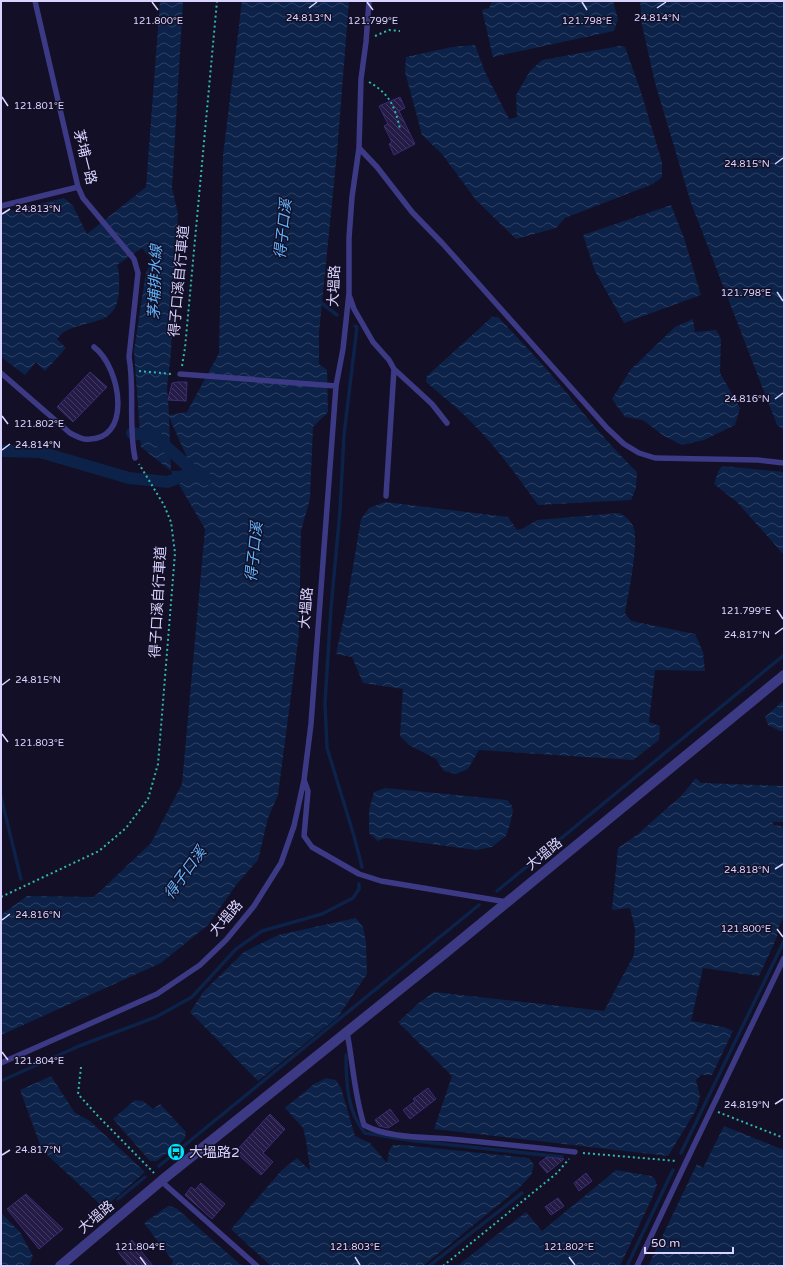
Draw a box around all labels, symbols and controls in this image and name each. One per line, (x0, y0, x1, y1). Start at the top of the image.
text: 24.813°N (286, 12, 332, 24)
text: 24.814°N (634, 12, 680, 24)
text: 121.800°E (133, 15, 183, 27)
text: 121.799°E (348, 15, 398, 27)
text: 121.798°E (562, 15, 612, 27)
text: 121.801°E (14, 100, 64, 112)
street label: 茅埔一路 (70, 128, 100, 186)
text: 24.815°N (724, 158, 770, 170)
water label: 得子口溪 (271, 196, 295, 260)
text: 24.813°N (15, 203, 61, 215)
street label: 得子口溪自行車道 (166, 224, 192, 338)
water label: 茅埔排水線 (145, 242, 165, 320)
street label: 大塭路 (324, 265, 344, 307)
text: 121.798°E (721, 287, 771, 299)
text: 24.816°N (724, 393, 770, 405)
text: 121.802°E (14, 418, 64, 430)
text: 24.814°N (15, 439, 61, 451)
water label: 得子口溪 (242, 519, 266, 583)
street label: 得子口溪自行車道 (147, 546, 169, 658)
street label: 大塭路 (296, 586, 316, 630)
text: 121.799°E (721, 605, 771, 617)
text: 24.817°N (724, 629, 770, 641)
text: 24.815°N (15, 674, 61, 686)
text: 121.803°E (14, 737, 64, 749)
street label: 大塭路 (522, 834, 566, 874)
water label: 得子口溪 (160, 842, 211, 903)
text: 24.818°N (724, 864, 770, 876)
street label: 大塭路 (206, 897, 246, 939)
text: 24.816°N (15, 909, 61, 921)
text: 121.800°E (721, 923, 771, 935)
text: 121.804°E (14, 1055, 64, 1067)
text: 24.819°N (724, 1099, 770, 1111)
bus stop icon: 大塭路2 (166, 1142, 186, 1162)
text: 24.817°N (15, 1144, 61, 1156)
place label: 大塭路2 (189, 1144, 240, 1161)
street label: 大塭路 (74, 1197, 118, 1237)
scale bar (645, 1229, 733, 1255)
text: 50 m (651, 1236, 680, 1250)
text: 121.804°E (115, 1241, 165, 1253)
text: 121.803°E (330, 1241, 380, 1253)
text: 121.802°E (544, 1241, 594, 1253)

